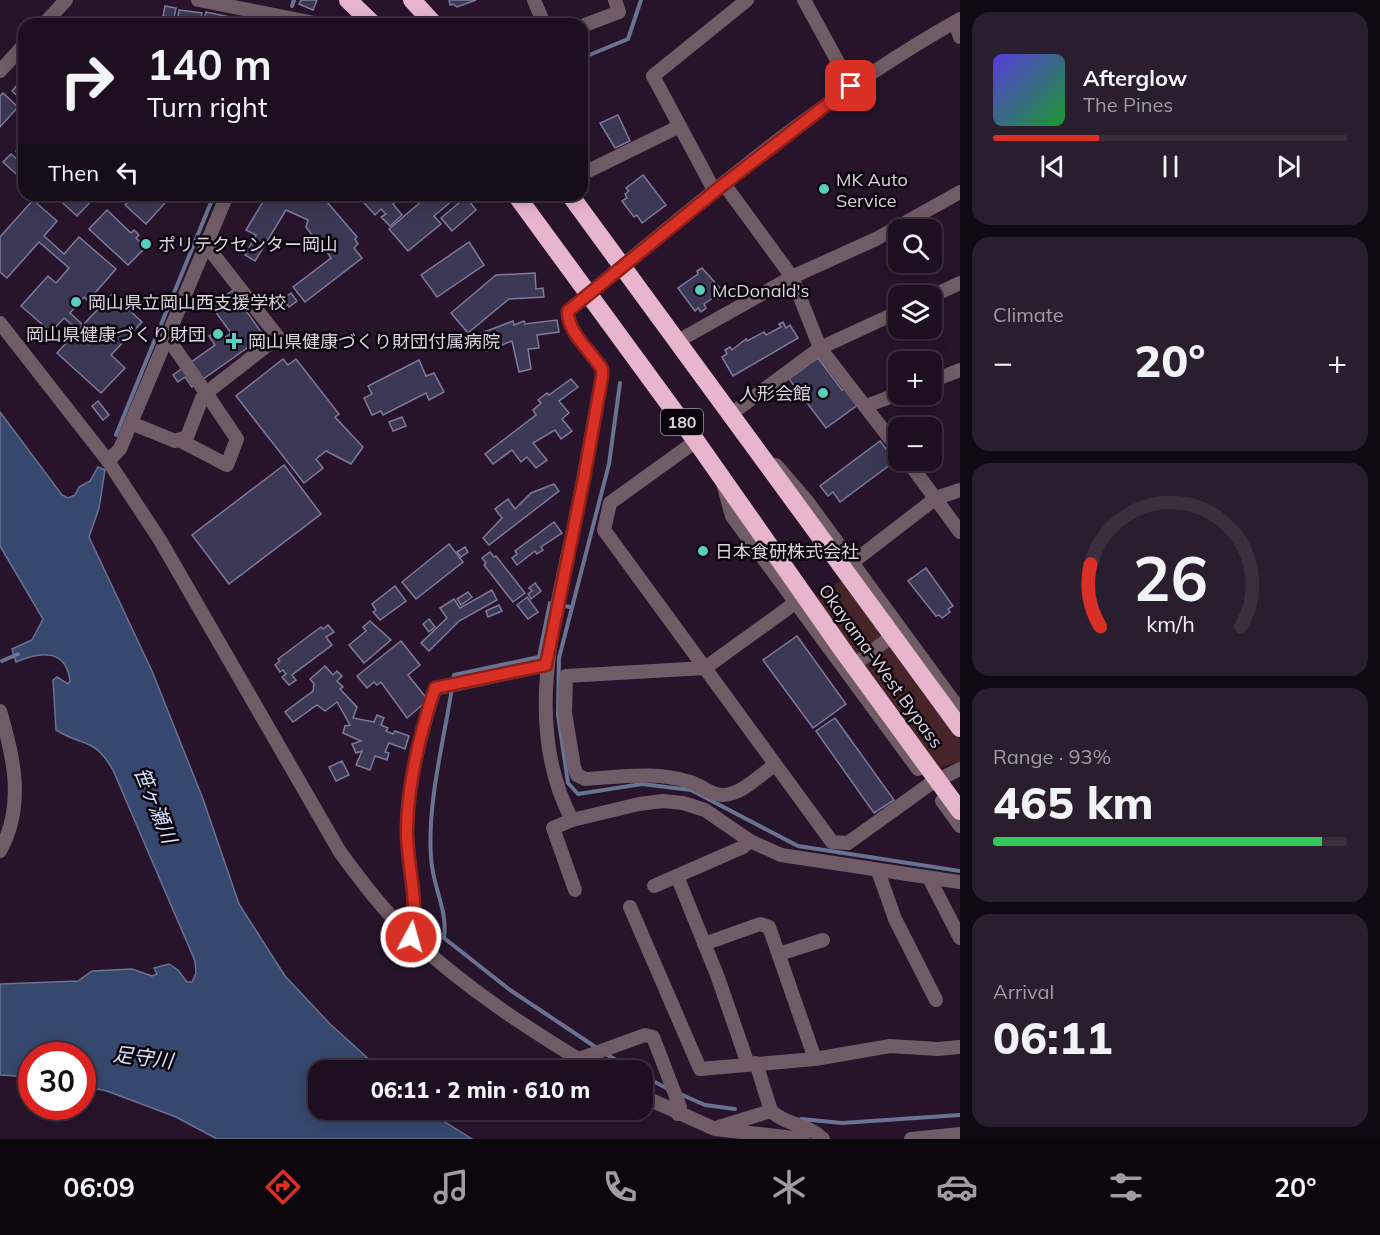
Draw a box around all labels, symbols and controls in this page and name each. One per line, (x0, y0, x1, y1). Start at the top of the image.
text: 140 m (147, 38, 272, 91)
icon: right (48, 42, 126, 120)
pin (825, 60, 876, 111)
text: Afterglow (1083, 64, 1187, 92)
icon: arrive (834, 69, 867, 102)
text: Turn right (147, 90, 267, 124)
text: The Pines (1083, 92, 1173, 117)
icon: previous (1036, 150, 1069, 183)
icon: pause (1154, 150, 1187, 183)
icon: next (1272, 150, 1305, 183)
icon: left (111, 156, 144, 189)
text: Then (48, 159, 99, 187)
place label: MK Auto Service (836, 168, 908, 212)
marker: MK Auto Service (817, 182, 831, 196)
map controls (888, 219, 942, 471)
button: search (888, 219, 942, 273)
place label: ポリテクセンター岡山 (158, 233, 338, 256)
marker: ポリテクセンター岡山 (139, 237, 153, 251)
place label: McDonald's (712, 279, 809, 302)
marker: McDonald's (693, 283, 707, 297)
button: layers (888, 285, 942, 339)
place label: 岡山県立岡山西支援学校 (88, 291, 286, 314)
marker: 岡山県立岡山西支援学校 (69, 295, 83, 309)
text: Climate (993, 302, 1064, 327)
place label: 岡山県健康づくり財団 (26, 323, 206, 346)
marker: 岡山県健康づくり財団 (211, 327, 225, 341)
place label: 岡山県健康づくり財団付属病院 (248, 330, 500, 353)
marker: 岡山県健康づくり財団付属病院 (225, 332, 243, 350)
text: 20° (1134, 332, 1206, 388)
text: − (993, 341, 1013, 382)
text: + (1327, 341, 1347, 382)
button: + (888, 351, 942, 405)
place label: 人形会館 (739, 382, 811, 405)
marker: 人形会館 (816, 386, 830, 400)
road number: 180 (661, 409, 703, 435)
button: − (888, 417, 942, 471)
text: 26 (1133, 538, 1207, 617)
place label: 日本食研株式会社 (715, 540, 859, 563)
marker: 日本食研株式会社 (696, 544, 710, 558)
street label: Okayama-West Bypass (814, 579, 948, 753)
text: km/h (1146, 610, 1194, 637)
text: Range · 93% (993, 744, 1111, 769)
water label: 笹ヶ瀬川 (129, 763, 183, 849)
text: 465 km (993, 774, 1154, 830)
position arrow (379, 905, 443, 969)
text: Arrival (993, 979, 1054, 1004)
text: 06:11 (993, 1009, 1113, 1065)
water label: 足守川 (112, 1041, 176, 1073)
speed limit sign: 30 (18, 1042, 96, 1120)
text: 06:11 · 2 min · 610 m (371, 1076, 590, 1104)
icon: directions (262, 1166, 304, 1208)
icon: music (430, 1166, 472, 1208)
icon: phone (599, 1166, 641, 1208)
icon: climate (768, 1166, 810, 1208)
icon: car (936, 1166, 978, 1208)
icon: filters (1105, 1166, 1147, 1208)
text: 06:09 (63, 1170, 135, 1204)
text: 20° (1274, 1170, 1317, 1204)

